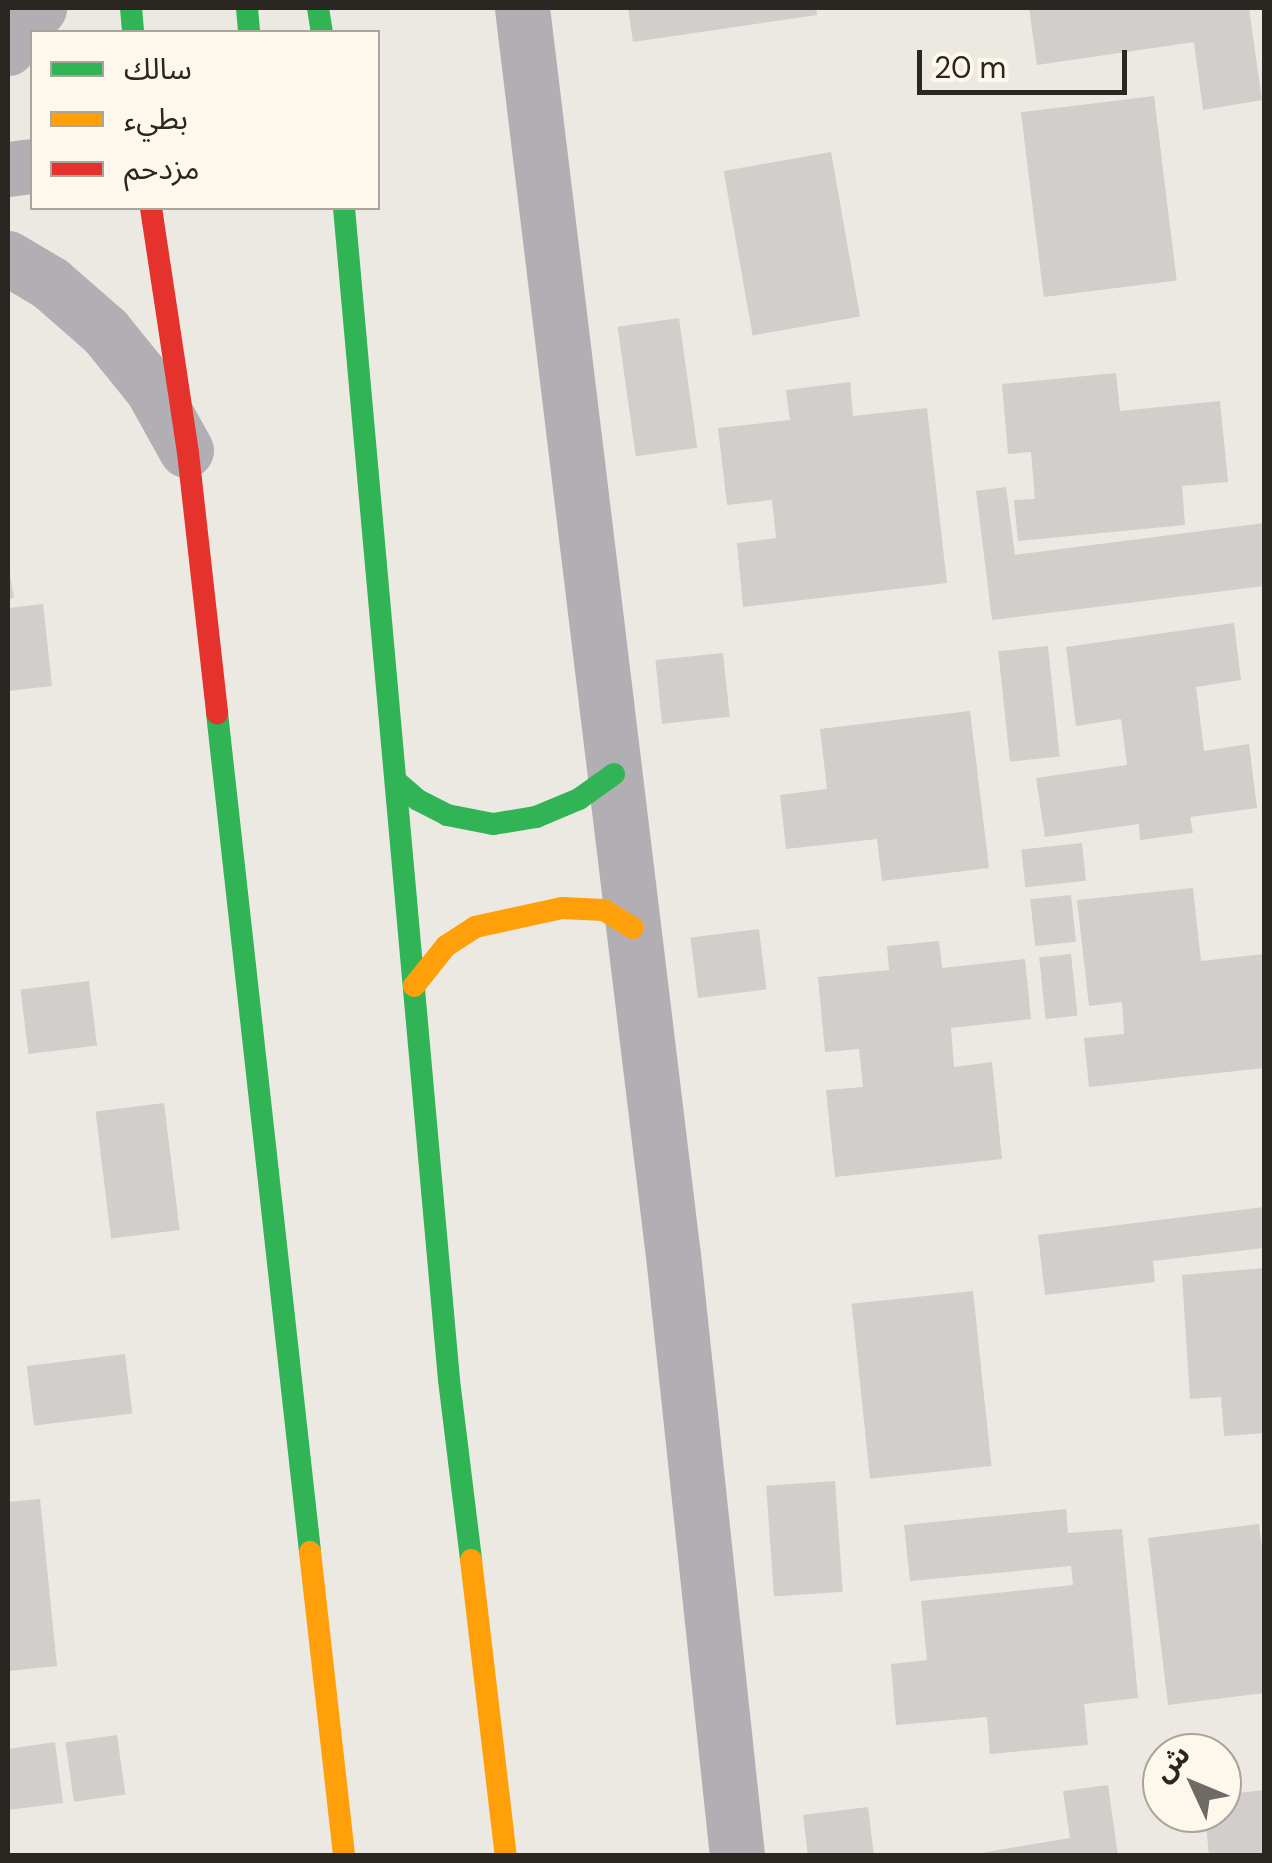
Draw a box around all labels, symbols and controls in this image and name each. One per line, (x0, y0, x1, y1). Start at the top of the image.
legend (30, 30, 380, 210)
scale bar (922, 30, 1132, 92)
text: 20 m (934, 48, 1006, 87)
text: سالك (124, 49, 192, 88)
text: بطيء (124, 99, 188, 138)
text: مزدحم (124, 149, 200, 188)
north arrow (1142, 1733, 1242, 1833)
text: ش (1145, 1737, 1198, 1790)

